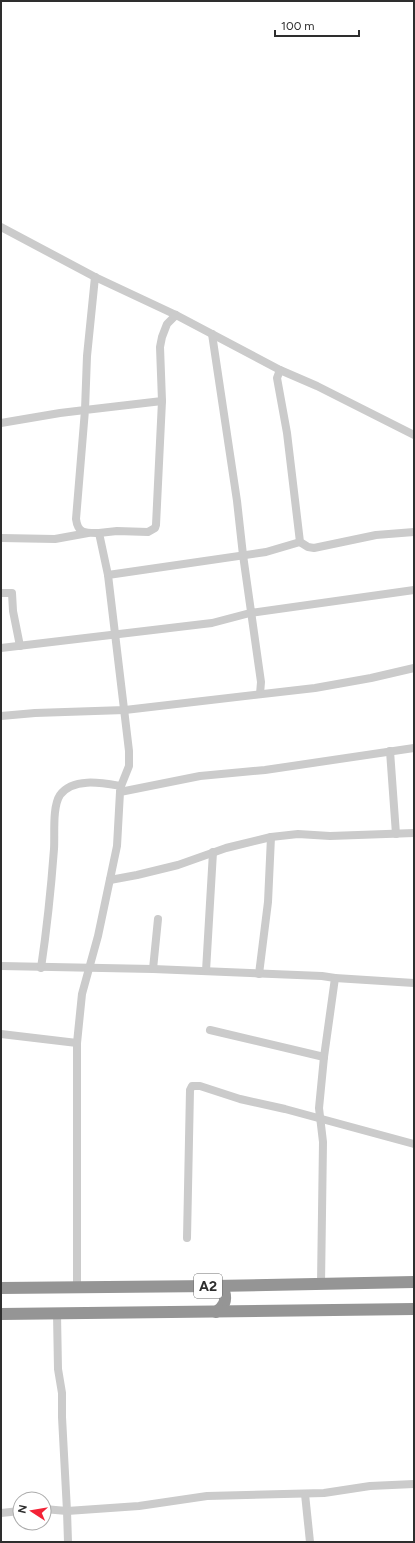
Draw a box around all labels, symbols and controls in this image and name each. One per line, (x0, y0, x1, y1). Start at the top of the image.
scale bar (275, 12, 359, 38)
text: 100 m (281, 19, 315, 33)
road number: A2 (194, 1274, 222, 1298)
north arrow (12, 1491, 52, 1531)
text: N (15, 1504, 30, 1515)

